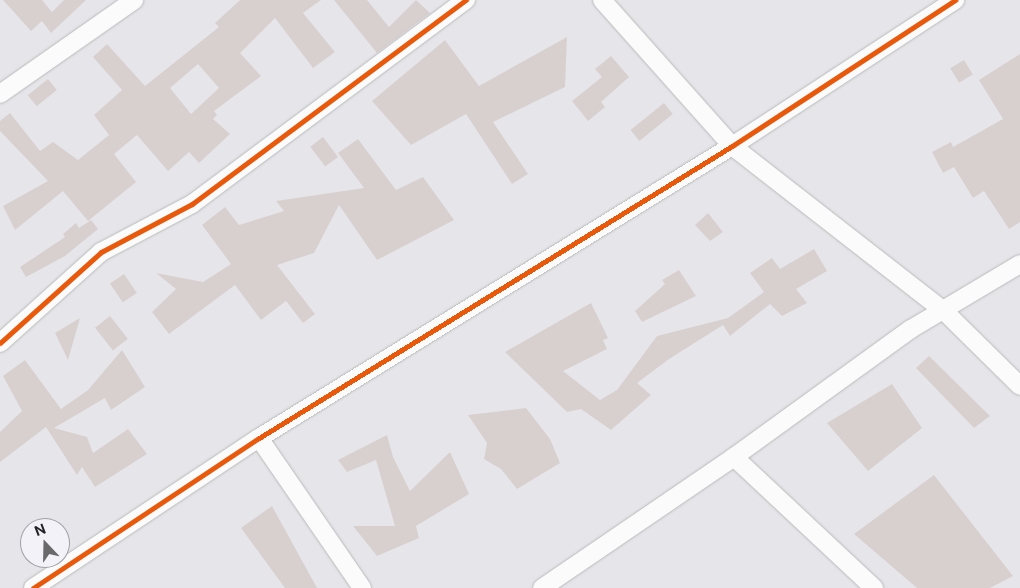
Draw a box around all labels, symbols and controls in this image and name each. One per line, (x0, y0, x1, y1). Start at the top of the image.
north arrow (20, 518, 70, 568)
text: N (32, 521, 48, 539)

